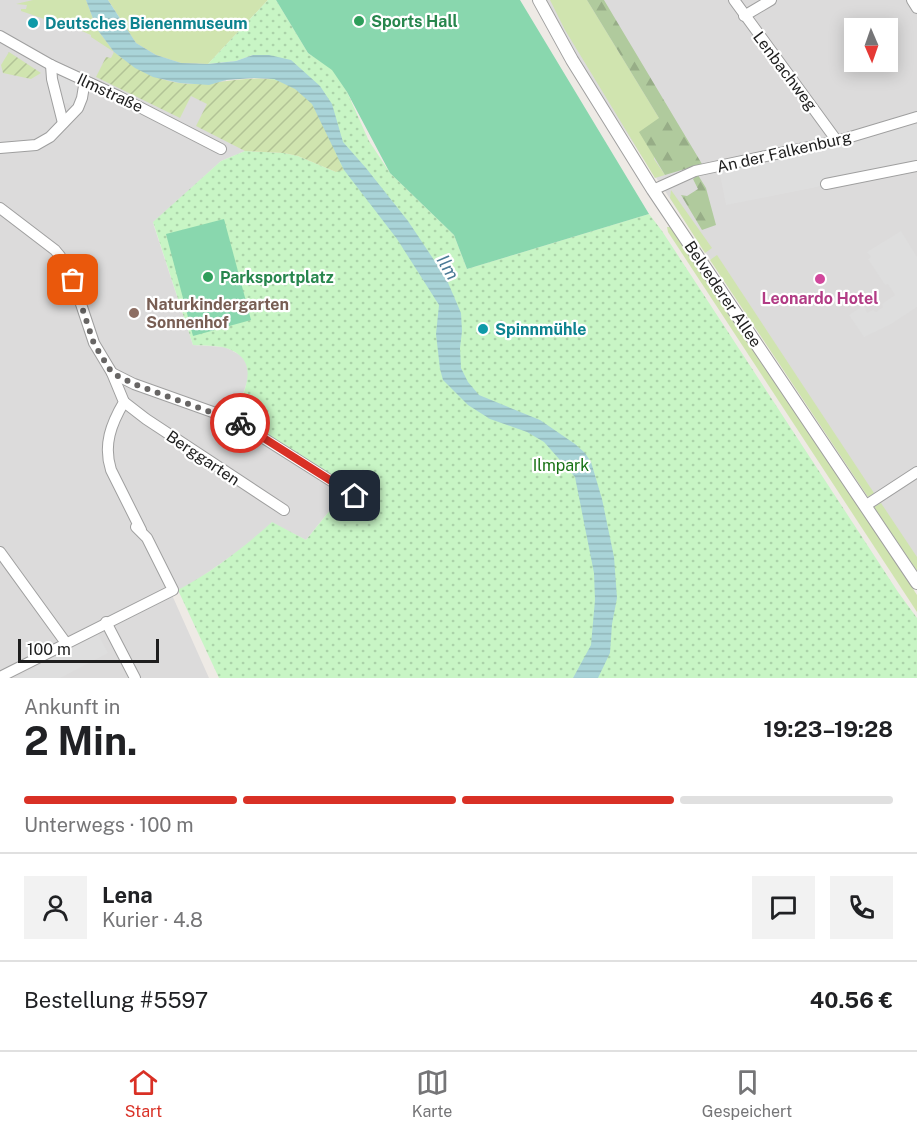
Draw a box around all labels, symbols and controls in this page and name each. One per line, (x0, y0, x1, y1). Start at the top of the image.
place label: Sports Hall (371, 12, 458, 31)
place label: Deutsches Bienenmuseum (45, 14, 248, 33)
marker: Sports Hall (352, 14, 366, 28)
marker: Deutsches Bienenmuseum (26, 16, 40, 30)
north arrow (844, 18, 898, 72)
map controls (844, 18, 898, 72)
street label: Lenbachweg (749, 28, 821, 114)
street label: Ilmstraße (74, 69, 146, 117)
street label: An der Falkenburg (715, 127, 853, 177)
street label: Belvederer Allee (681, 237, 765, 351)
water label: Ilm (432, 251, 464, 283)
pin (47, 254, 98, 305)
icon: bag (56, 263, 89, 296)
place label: Parksportplatz (220, 268, 334, 287)
marker: Parksportplatz (201, 270, 215, 284)
marker: Leonardo Hotel (813, 272, 827, 286)
place label: Leonardo Hotel (761, 289, 879, 308)
place label: Naturkindergarten Sonnenhof (146, 295, 289, 332)
marker: Naturkindergarten Sonnenhof (127, 306, 141, 320)
place label: Spinnmühle (495, 320, 586, 339)
marker: Spinnmühle (476, 322, 490, 336)
courier (210, 393, 270, 453)
icon: bike (224, 407, 257, 440)
street label: Berggarten (163, 427, 243, 489)
park label: Ilmpark (533, 456, 589, 475)
pin (329, 470, 380, 521)
icon: home (338, 479, 371, 512)
scale bar (18, 636, 159, 664)
text: 100 m (27, 640, 71, 659)
text: Ankunft in (24, 695, 120, 719)
text: 19:23–19:28 (764, 716, 893, 742)
text: 2 Min. (24, 718, 138, 764)
text: Unterwegs · 100 m (24, 813, 194, 837)
button: person (24, 876, 87, 939)
button: chat (752, 876, 815, 939)
button: phone (830, 876, 893, 939)
text: Lena (102, 882, 153, 908)
text: Kurier · 4.8 (102, 908, 203, 932)
text: Bestellung #5597 (24, 987, 208, 1013)
text: 40.56 € (810, 987, 893, 1013)
tab: Start (125, 1066, 162, 1121)
tab: Karte (412, 1066, 452, 1121)
tab: Gespeichert (702, 1066, 792, 1121)

